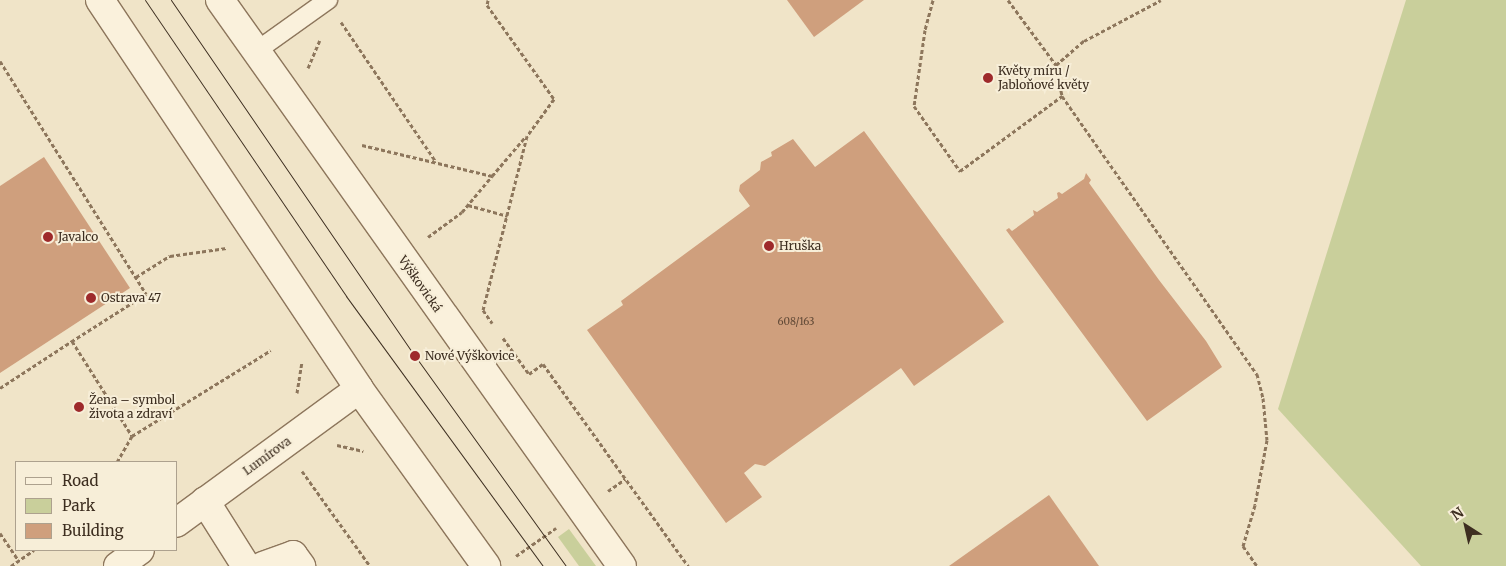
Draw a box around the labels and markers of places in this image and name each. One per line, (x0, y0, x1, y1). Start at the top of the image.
place label: Květy míru / Jabloňové květy (998, 64, 1089, 92)
marker: Květy míru / Jabloňové květy (982, 72, 994, 84)
place label: Javalco (58, 230, 98, 244)
marker: Javalco (42, 231, 54, 243)
place label: Hruška (779, 239, 821, 253)
marker: Hruška (763, 240, 775, 252)
place label: Ostrava 47 (101, 291, 161, 305)
marker: Ostrava 47 (85, 292, 97, 304)
place label: Nové Výškovice (425, 349, 515, 363)
marker: Nové Výškovice (409, 350, 421, 362)
place label: Žena – symbol života a zdraví (89, 393, 175, 421)
marker: Žena – symbol života a zdraví (73, 401, 85, 413)

